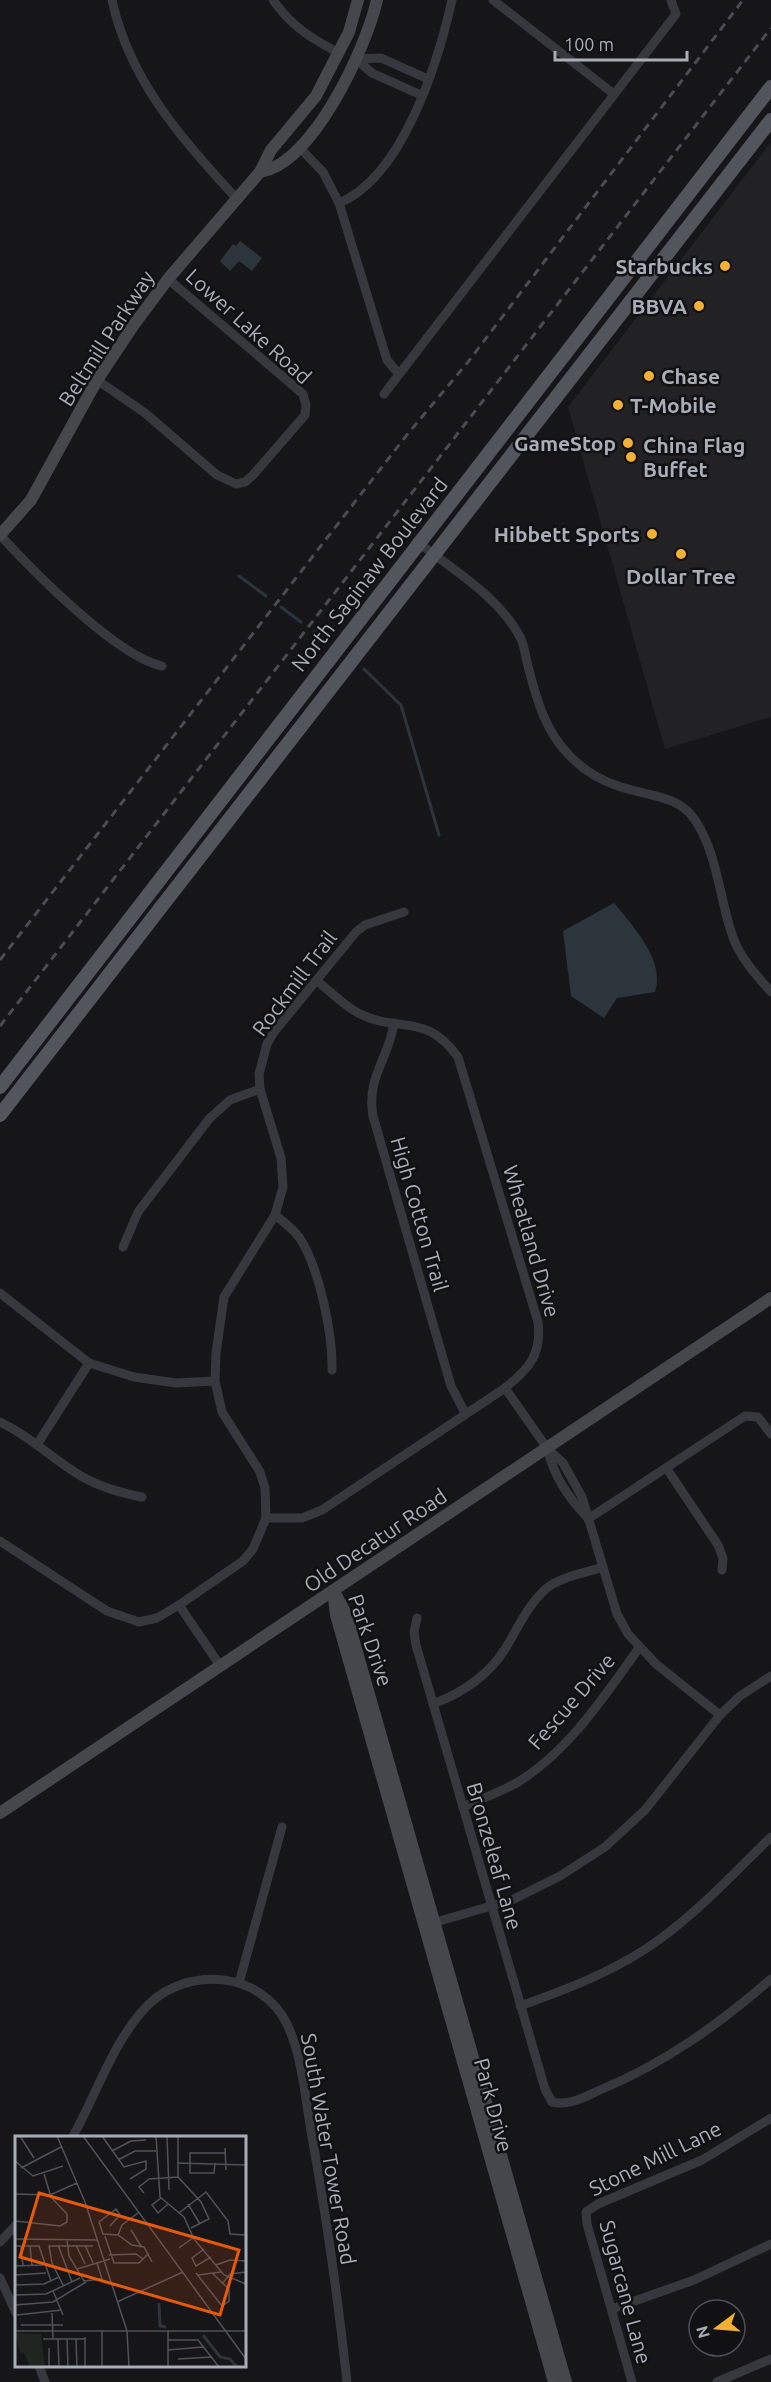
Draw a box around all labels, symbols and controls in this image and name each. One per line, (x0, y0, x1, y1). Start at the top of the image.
scale bar (555, 24, 687, 62)
text: 100 m (564, 34, 614, 54)
place label: Starbucks (615, 254, 713, 278)
marker: Starbucks (718, 259, 732, 273)
street label: Lower Lake Road (181, 263, 317, 389)
street label: Beltmill Parkway (53, 266, 159, 410)
place label: BBVA (632, 294, 687, 318)
marker: BBVA (692, 299, 706, 313)
place label: Chase (661, 364, 720, 388)
marker: Chase (642, 369, 656, 383)
place label: T-Mobile (630, 393, 717, 417)
marker: T-Mobile (611, 398, 625, 412)
place label: GameStop (514, 431, 616, 455)
place label: China Flag Buffet (643, 433, 745, 481)
marker: GameStop (621, 436, 635, 450)
marker: China Flag Buffet (624, 450, 638, 464)
street label: North Saginaw Boulevard (286, 472, 452, 676)
place label: Hibbett Sports (494, 522, 640, 546)
marker: Hibbett Sports (645, 527, 659, 541)
marker: Dollar Tree (674, 547, 688, 561)
place label: Dollar Tree (626, 564, 736, 588)
street label: Rockmill Trail (247, 926, 341, 1040)
street label: High Cotton Trail (386, 1134, 454, 1294)
street label: Wheatland Drive (499, 1162, 565, 1320)
street label: Old Decatur Road (299, 1483, 451, 1597)
street label: Park Drive (344, 1591, 398, 1689)
street label: Fescue Drive (523, 1648, 619, 1754)
street label: Bronzeleaf Lane (462, 1779, 528, 1933)
street label: South Water Tower Road (297, 2031, 361, 2267)
street label: Park Drive (470, 2055, 518, 2155)
street label: Stone Mill Lane (585, 2116, 725, 2200)
inset map (15, 2136, 246, 2367)
street label: Sugarcane Lane (595, 2218, 657, 2366)
north arrow (687, 2298, 747, 2358)
text: N (692, 2324, 713, 2340)

